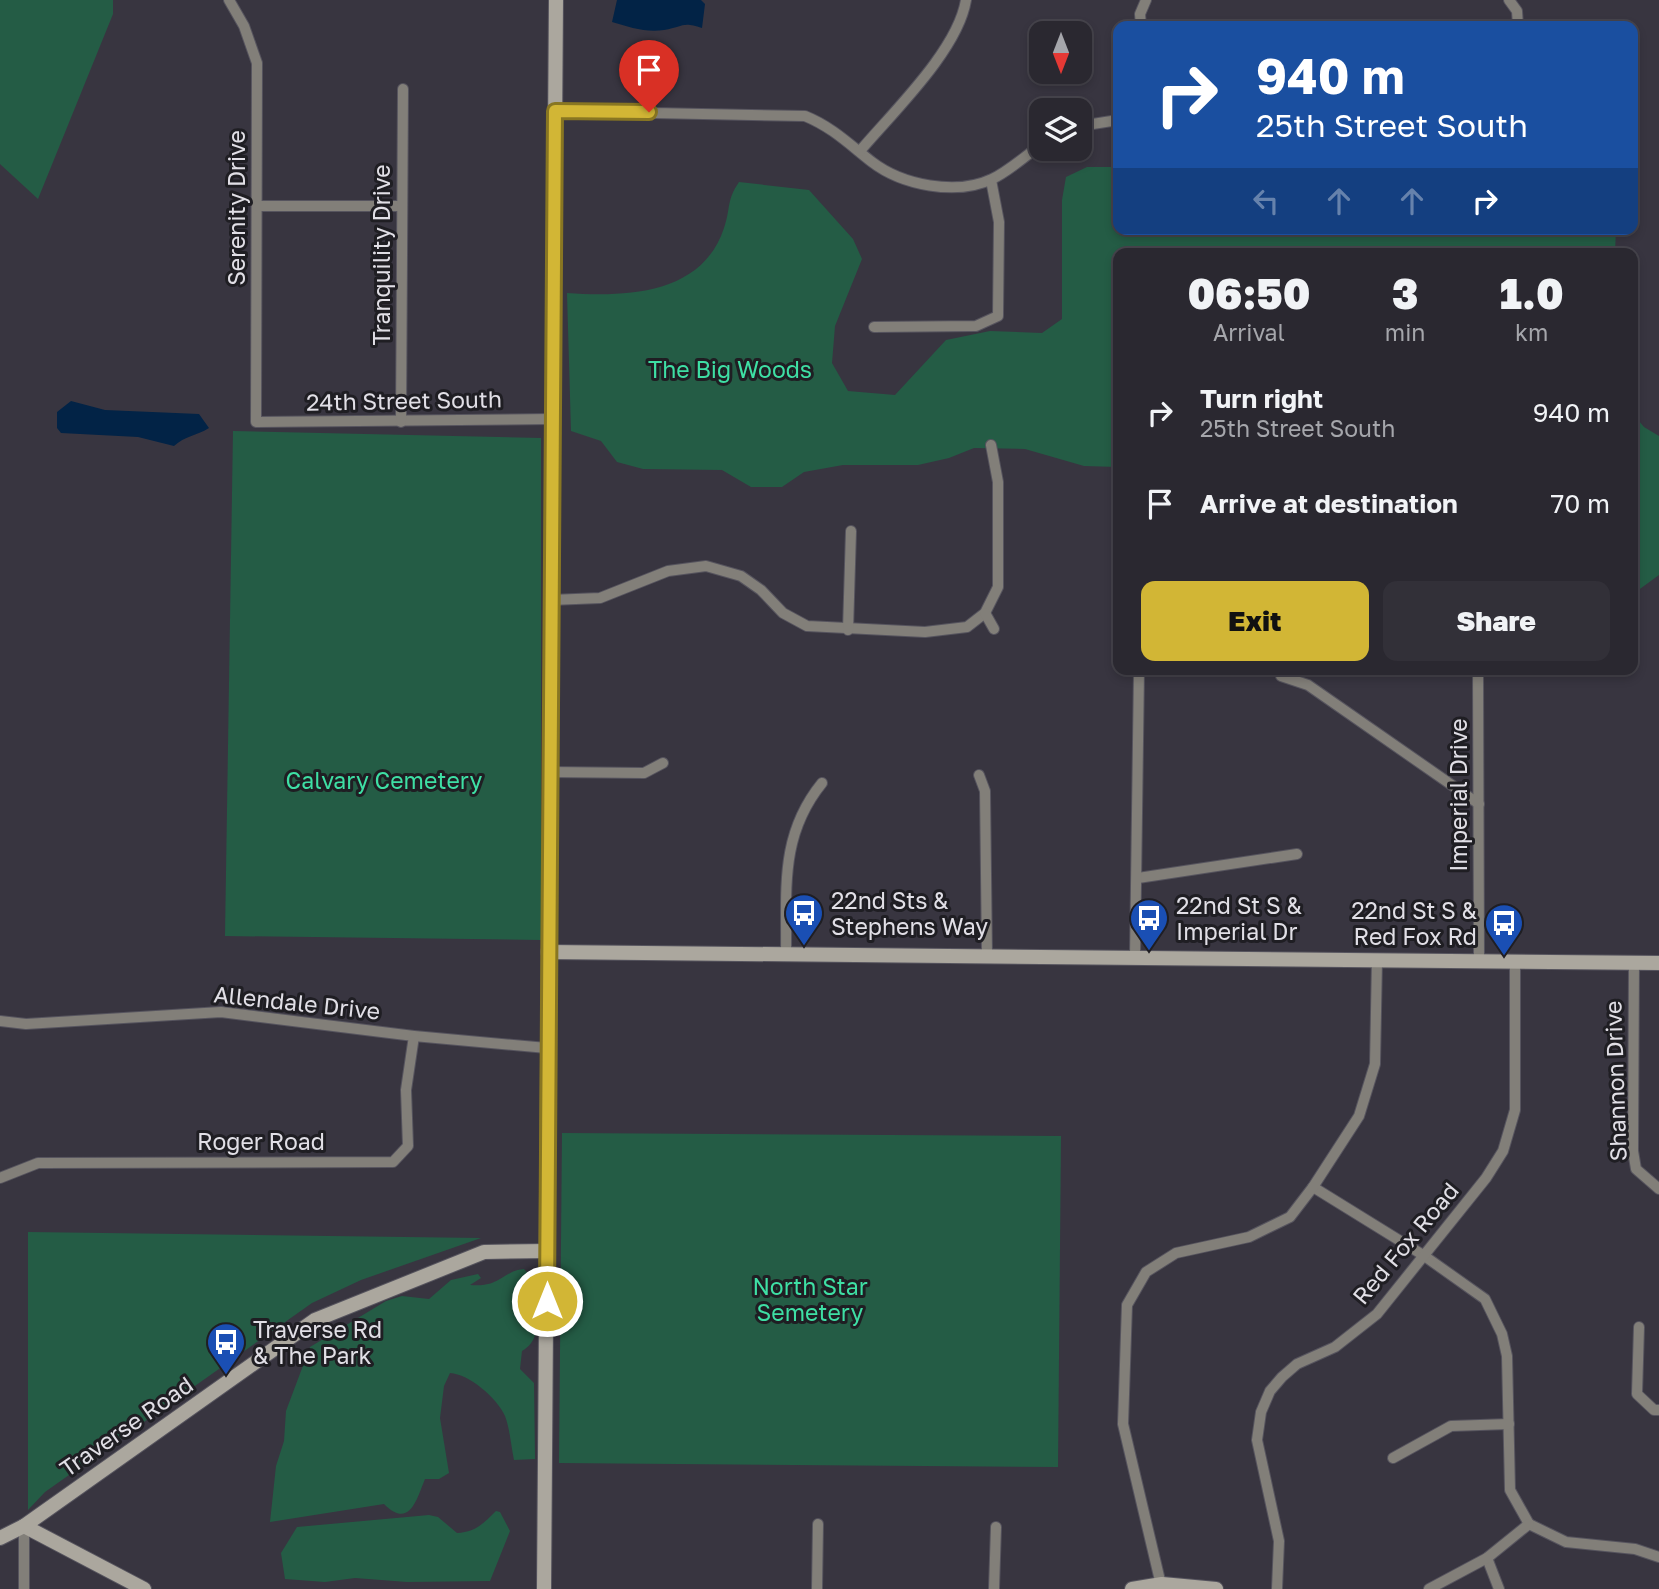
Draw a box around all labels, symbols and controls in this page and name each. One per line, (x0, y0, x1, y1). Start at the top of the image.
north arrow (1029, 21, 1092, 84)
map controls (1029, 21, 1092, 161)
pin (619, 40, 679, 112)
text: 940 m (1256, 46, 1405, 105)
icon: right (1141, 49, 1232, 140)
icon: arrive (630, 51, 668, 89)
button: layers (1029, 98, 1092, 161)
text: 25th Street South (1256, 106, 1528, 144)
street label: Serenity Drive (222, 130, 250, 286)
street label: Tranquility Drive (367, 164, 395, 346)
icon: left (1247, 182, 1285, 220)
icon: ahead (1320, 182, 1358, 220)
icon: ahead (1393, 182, 1431, 220)
icon: right (1466, 182, 1504, 220)
text: 06:50 (1187, 268, 1310, 318)
text: 3 (1392, 268, 1418, 318)
text: 1.0 (1500, 268, 1564, 318)
text: Arrival (1213, 318, 1285, 346)
text: min (1385, 318, 1425, 346)
text: km (1515, 318, 1548, 346)
park label: The Big Woods (648, 355, 812, 383)
text: Turn right (1200, 383, 1323, 414)
street label: 24th Street South (306, 384, 502, 416)
icon: right (1141, 394, 1179, 432)
text: 940 m (1533, 397, 1610, 428)
text: 25th Street South (1200, 414, 1395, 442)
icon: arrive (1141, 485, 1179, 523)
text: Arrive at destination (1200, 488, 1458, 519)
text: 70 m (1551, 488, 1610, 519)
button: Exit (1141, 581, 1369, 661)
button: Share (1383, 581, 1610, 661)
street label: Imperial Drive (1444, 718, 1472, 872)
park label: Calvary Cemetery (286, 766, 483, 794)
place label: 22nd Sts & Stephens Way (831, 886, 988, 940)
place label: 22nd St S & Imperial Dr (1176, 891, 1302, 945)
bus stop icon: 22nd Sts & Stephens Way (783, 892, 825, 947)
place label: 22nd St S & Red Fox Rd (1351, 896, 1478, 950)
bus stop icon: 22nd St S & Imperial Dr (1128, 897, 1170, 952)
bus stop icon: 22nd St S & Red Fox Rd (1483, 902, 1525, 957)
street label: Allendale Drive (212, 979, 382, 1025)
street label: Shannon Drive (1598, 1000, 1632, 1162)
street label: Roger Road (197, 1127, 325, 1155)
street label: Red Fox Road (1346, 1176, 1464, 1310)
position arrow (510, 1264, 584, 1338)
park label: North Star Semetery (752, 1272, 868, 1326)
place label: Traverse Rd & The Park (253, 1315, 382, 1369)
bus stop icon: Traverse Rd & The Park (205, 1321, 247, 1376)
street label: Traverse Road (54, 1370, 198, 1482)

